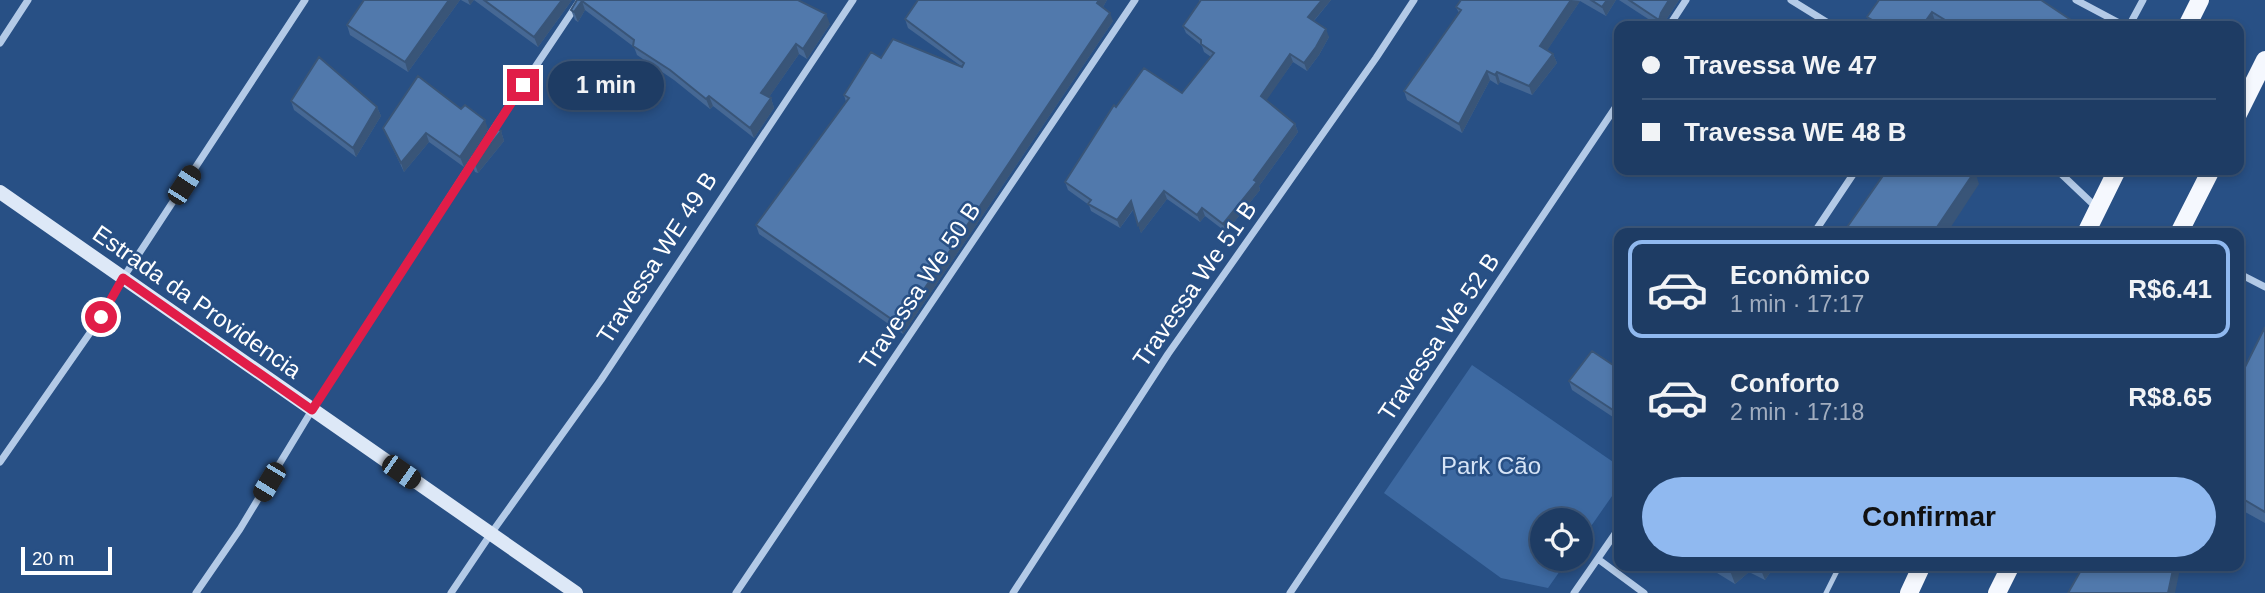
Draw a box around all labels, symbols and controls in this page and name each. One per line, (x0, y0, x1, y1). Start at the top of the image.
text: Travessa We 47 (1684, 50, 1877, 80)
callout: 1 min (548, 60, 663, 110)
route end (507, 69, 539, 101)
text: 1 min (576, 72, 636, 98)
text: Travessa WE 48 B (1684, 117, 1907, 147)
car (164, 162, 205, 208)
street label: Travessa WE 49 B (591, 167, 722, 349)
street label: Travessa We 51 B (1127, 196, 1262, 372)
street label: Travessa We 50 B (854, 197, 986, 375)
street label: Estrada da Providencia (88, 219, 307, 384)
street label: Travessa We 52 B (1373, 248, 1505, 426)
icon: car (1646, 258, 1709, 321)
text: Econômico (1730, 260, 1870, 290)
text: R$6.41 (2128, 274, 2212, 304)
text: 1 min · 17:17 (1730, 291, 1864, 317)
route start (85, 301, 117, 333)
icon: car (1646, 366, 1709, 429)
text: Conforto (1730, 368, 1840, 398)
text: R$8.65 (2128, 382, 2212, 412)
text: 2 min · 17:18 (1730, 399, 1864, 425)
car (378, 451, 425, 493)
park label: Park Cão (1441, 452, 1541, 479)
car (250, 459, 289, 505)
button: Confirmar (1642, 477, 2216, 557)
map controls (1530, 508, 1593, 571)
button: locate (1530, 508, 1593, 571)
scale bar (21, 544, 112, 576)
text: 20 m (32, 548, 74, 569)

